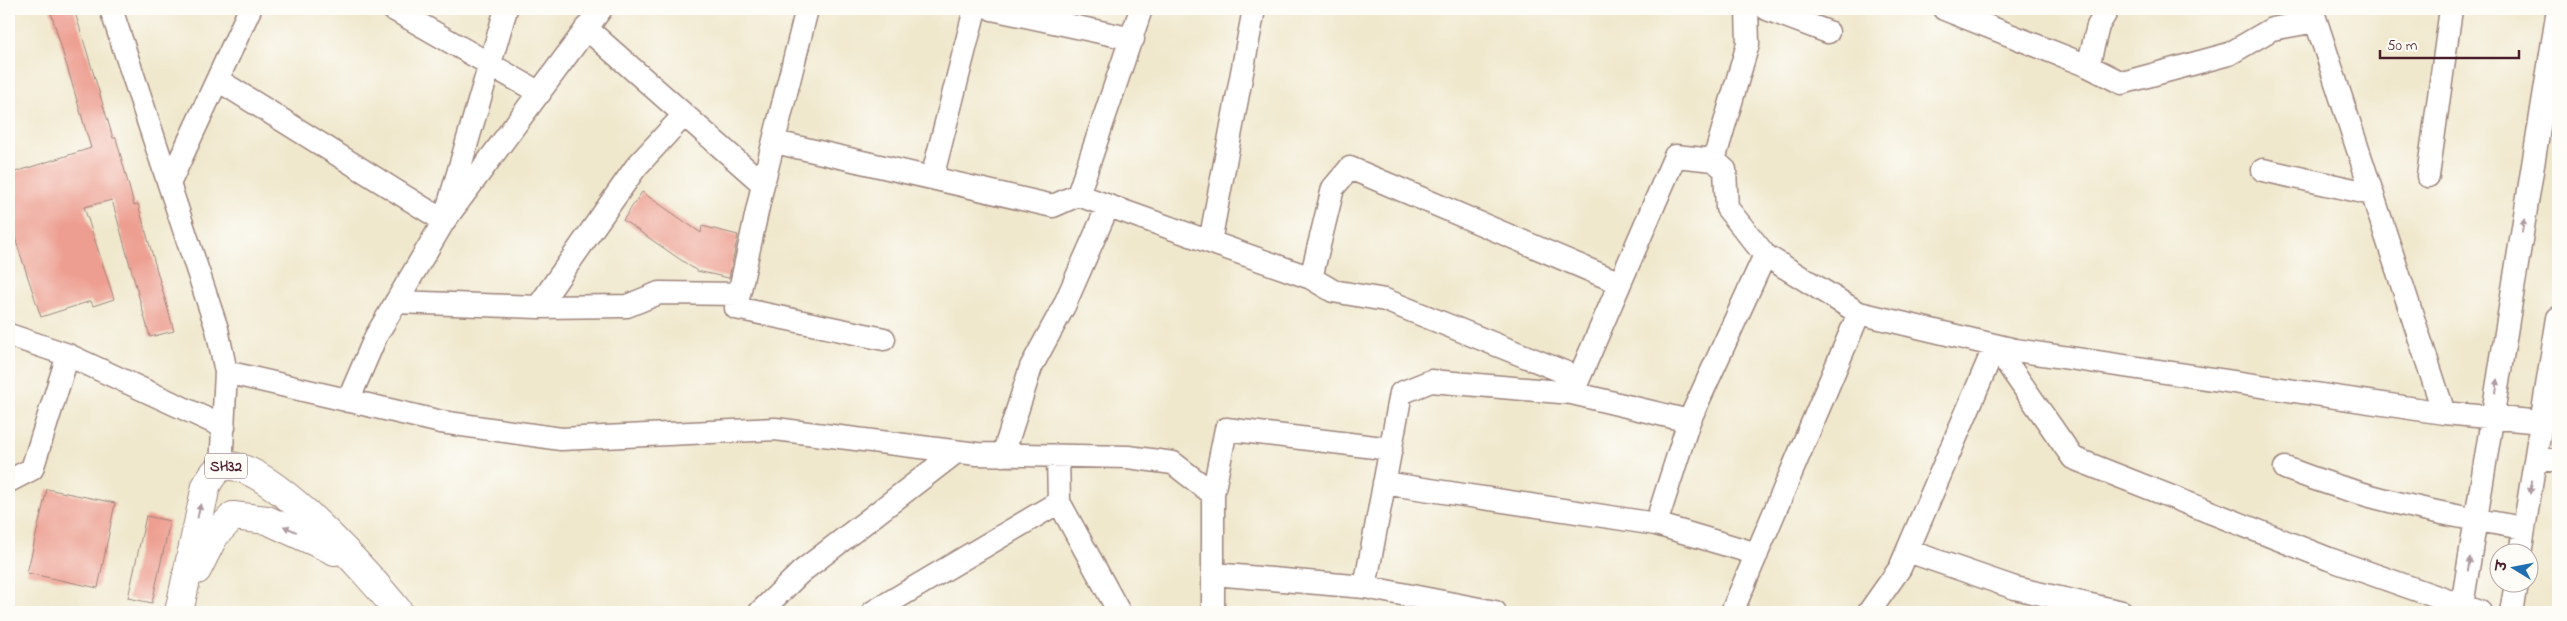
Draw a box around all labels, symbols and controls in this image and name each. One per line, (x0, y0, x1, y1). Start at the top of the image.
scale bar (2380, 28, 2518, 60)
text: 50 m (2387, 35, 2418, 57)
one-way arrow (2520, 218, 2528, 234)
one-way arrow (2494, 378, 2502, 394)
road number: SH32 (205, 454, 247, 478)
one-way arrow (2527, 479, 2535, 495)
one-way arrow (195, 504, 203, 519)
one-way arrow (283, 525, 297, 533)
north arrow (2490, 544, 2540, 594)
one-way arrow (2465, 556, 2473, 572)
text: उ (2491, 558, 2514, 574)

